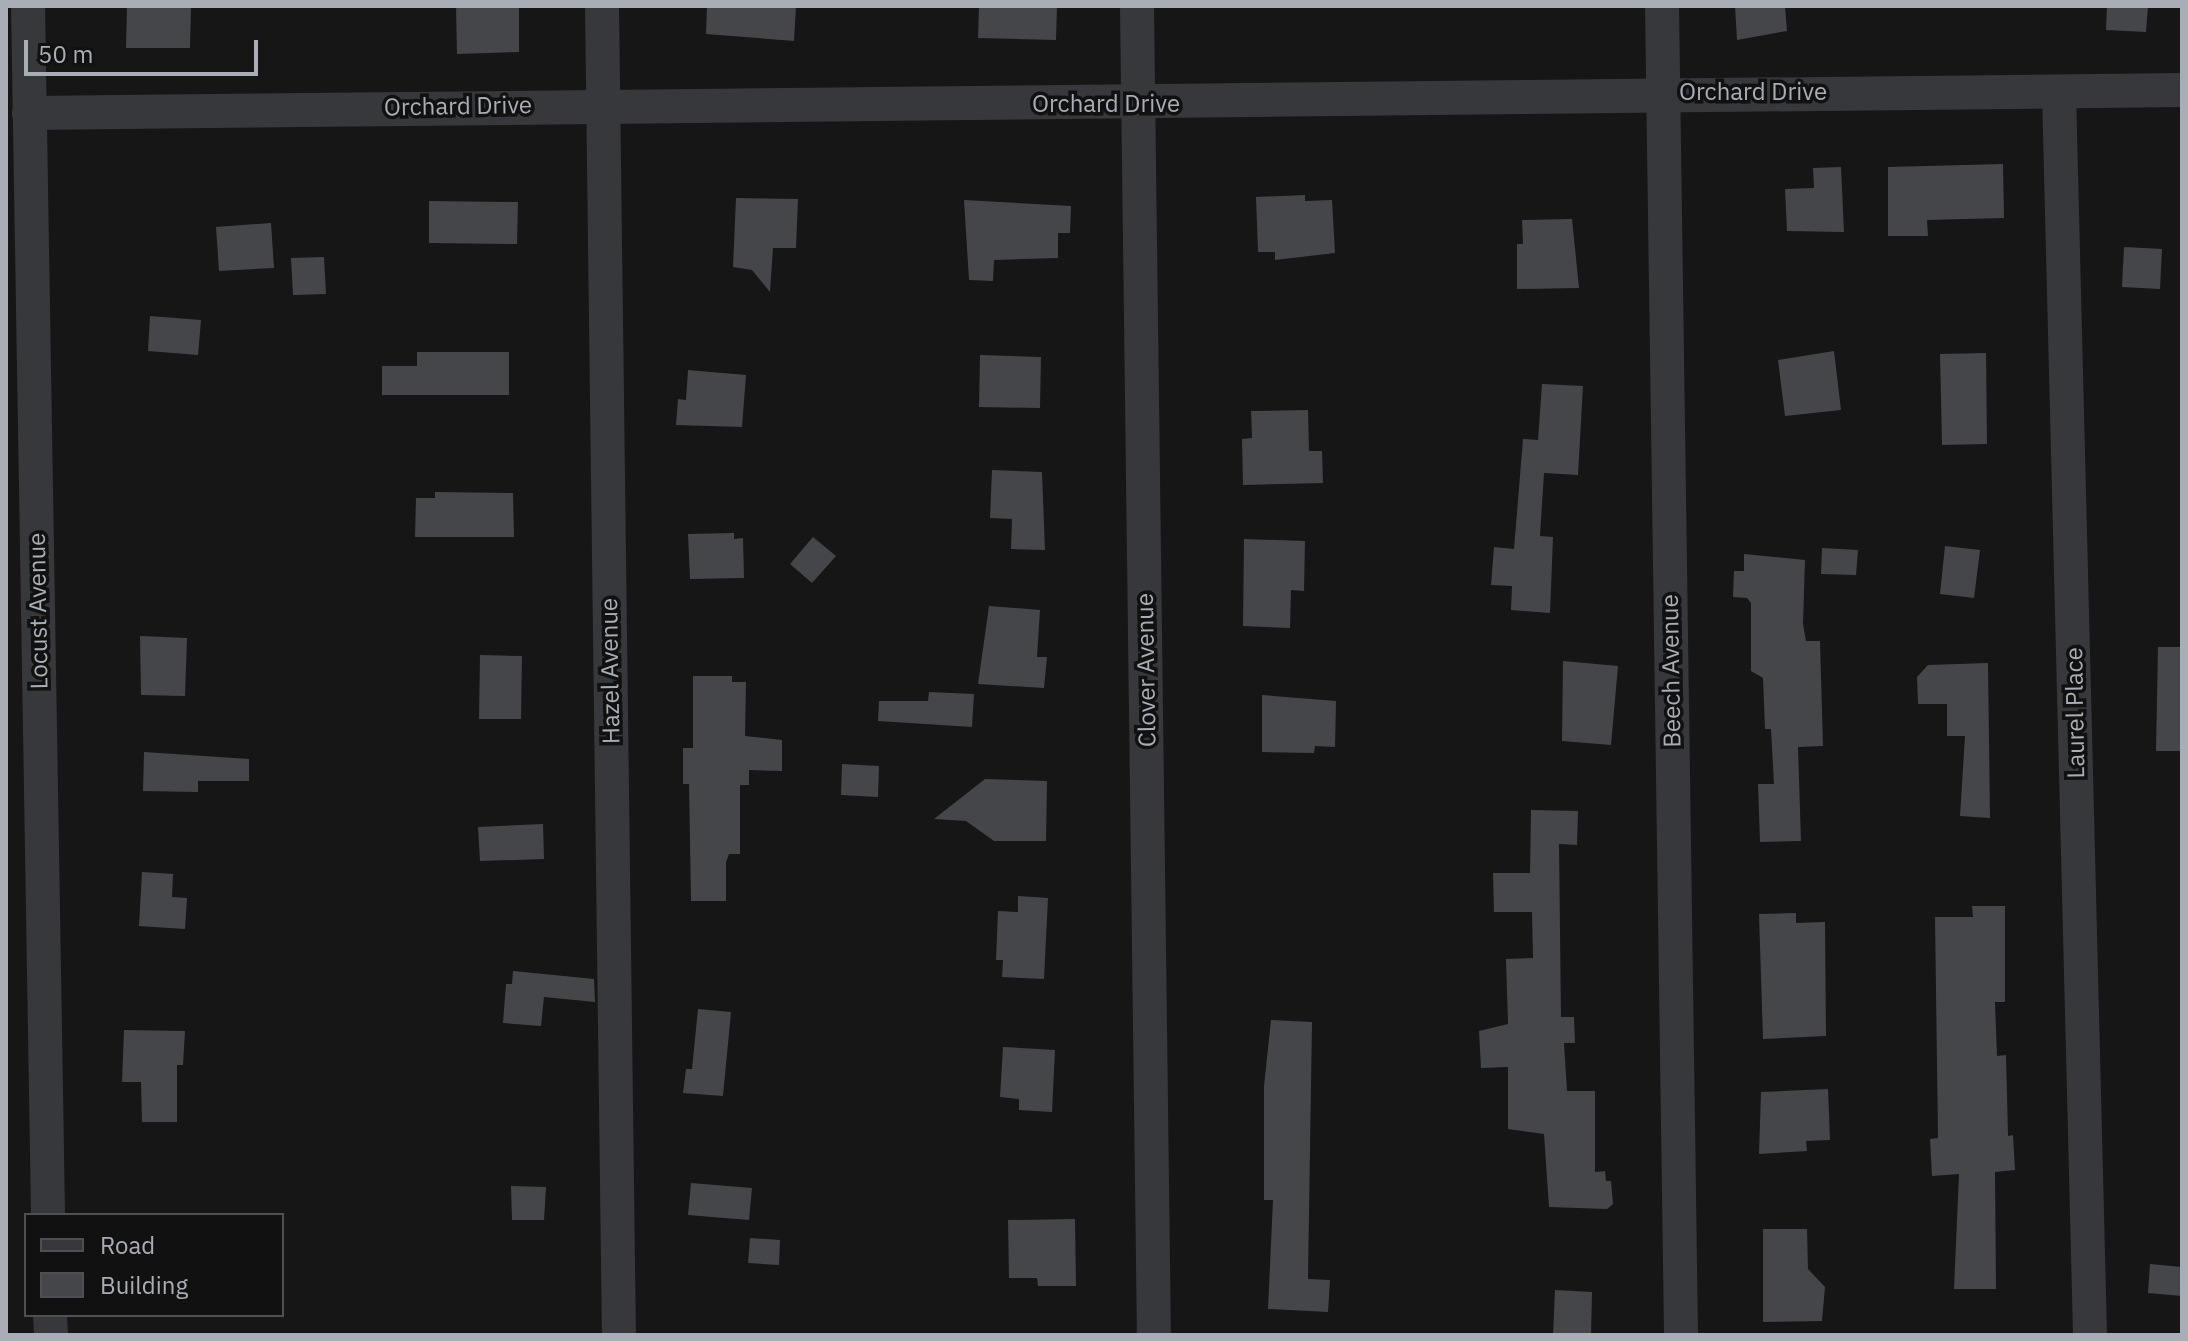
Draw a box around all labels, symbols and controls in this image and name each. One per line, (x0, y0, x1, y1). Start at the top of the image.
scale bar (28, 24, 262, 74)
text: 50 m (38, 38, 93, 70)
street label: Orchard Drive (1679, 78, 1827, 106)
street label: Orchard Drive (384, 90, 532, 122)
street label: Orchard Drive (1032, 90, 1180, 118)
street label: Locust Avenue (22, 532, 54, 690)
street label: Clover Avenue (1130, 593, 1162, 747)
street label: Beech Avenue (1655, 594, 1687, 748)
street label: Hazel Avenue (594, 598, 626, 744)
street label: Laurel Place (2059, 647, 2091, 779)
legend (24, 1213, 284, 1317)
text: Road (100, 1229, 155, 1261)
text: Building (100, 1269, 188, 1301)

